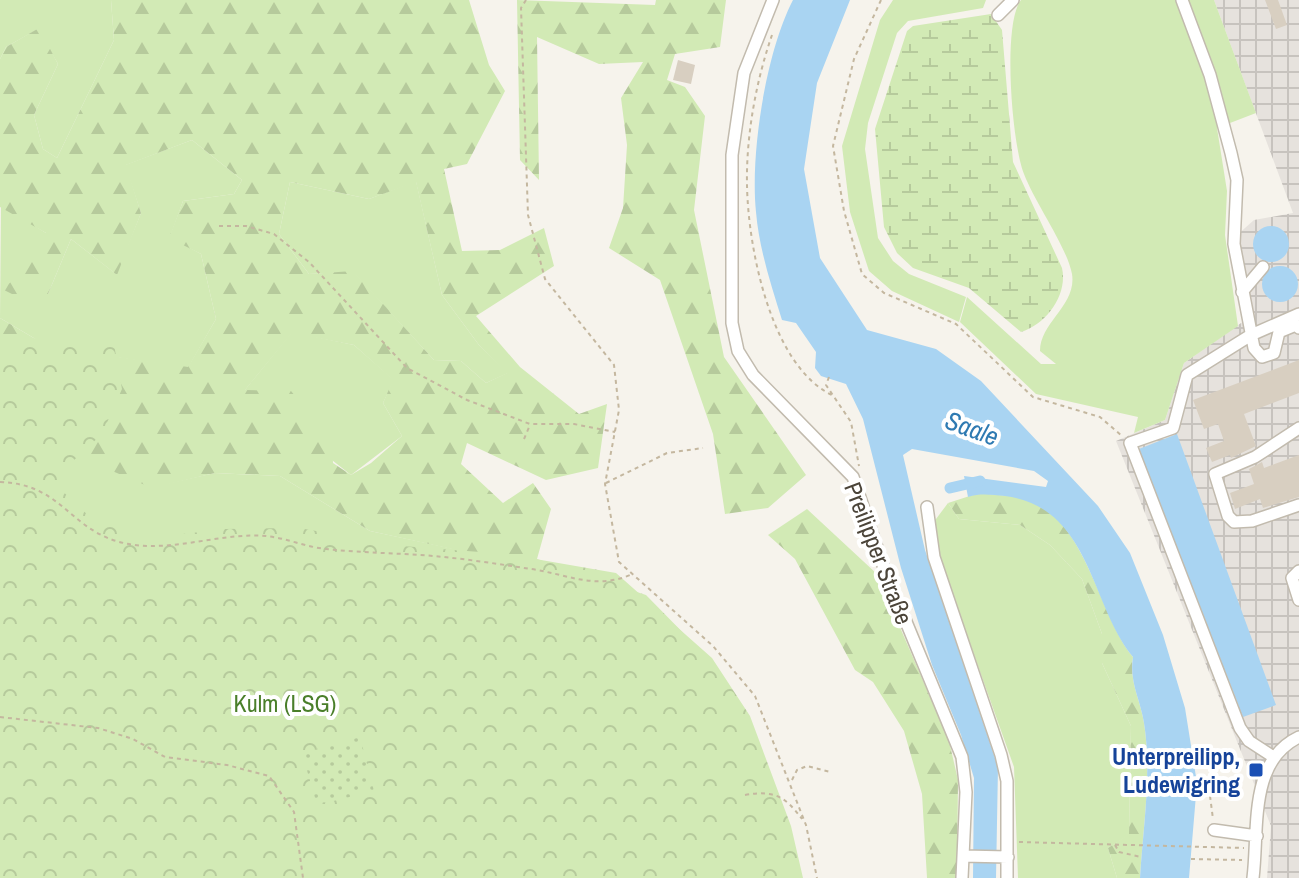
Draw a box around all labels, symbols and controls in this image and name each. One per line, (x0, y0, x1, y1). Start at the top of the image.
water label: Saale (940, 402, 1004, 454)
street label: Preilipper Straße (837, 477, 921, 629)
park label: Kulm (LSG) (234, 687, 336, 719)
place label: Unterpreilipp, Ludewigring (1112, 740, 1240, 800)
marker: Unterpreilipp, Ludewigring (1247, 761, 1265, 779)

